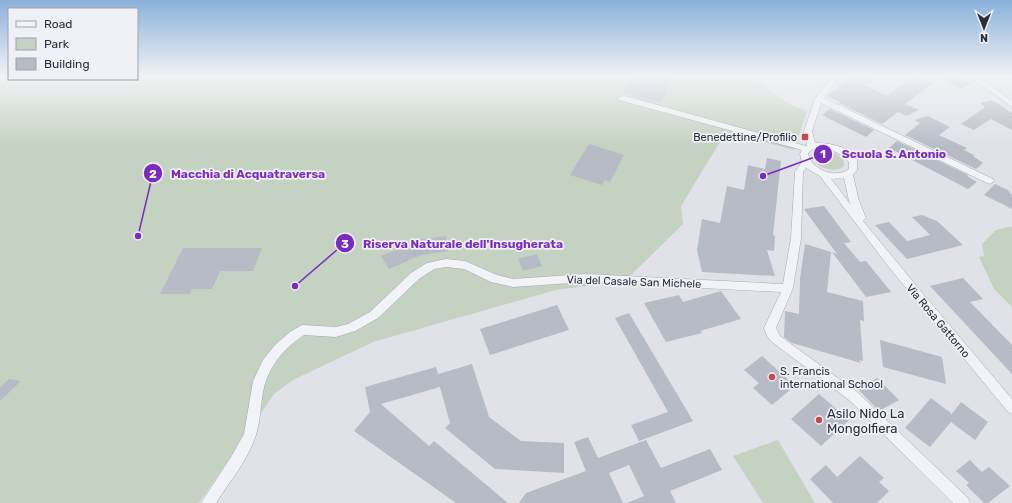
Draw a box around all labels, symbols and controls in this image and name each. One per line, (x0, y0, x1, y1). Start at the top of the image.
legend (8, 8, 138, 80)
north arrow (964, 8, 1004, 48)
text: Road (44, 17, 72, 31)
text: N (980, 31, 988, 44)
text: Park (44, 37, 70, 51)
text: Building (44, 57, 90, 71)
place label: Benedettine/Profilio (693, 131, 797, 144)
marker: Benedettine/Profilio (800, 132, 810, 142)
callout: Scuola S. Antonio (813, 142, 954, 166)
text: 1 (820, 147, 826, 161)
text: Scuola S. Antonio (842, 147, 946, 161)
callout: Macchia di Acquatraversa (143, 161, 333, 185)
text: 2 (149, 167, 157, 181)
text: Macchia di Acquatraversa (171, 167, 325, 181)
callout: Riserva Naturale dell'Insugherata (335, 231, 570, 255)
text: 3 (341, 237, 349, 251)
text: Riserva Naturale dell'Insugherata (363, 237, 563, 251)
street label: Via del Casale San Michele (566, 273, 702, 291)
street label: Via Rosa Gattorno (903, 282, 973, 360)
place label: S. Francis international School (780, 365, 883, 391)
marker: S. Francis international School (767, 372, 777, 382)
place label: Asilo Nido La Mongolfiera (827, 406, 904, 437)
marker: Asilo Nido La Mongolfiera (814, 415, 824, 425)

